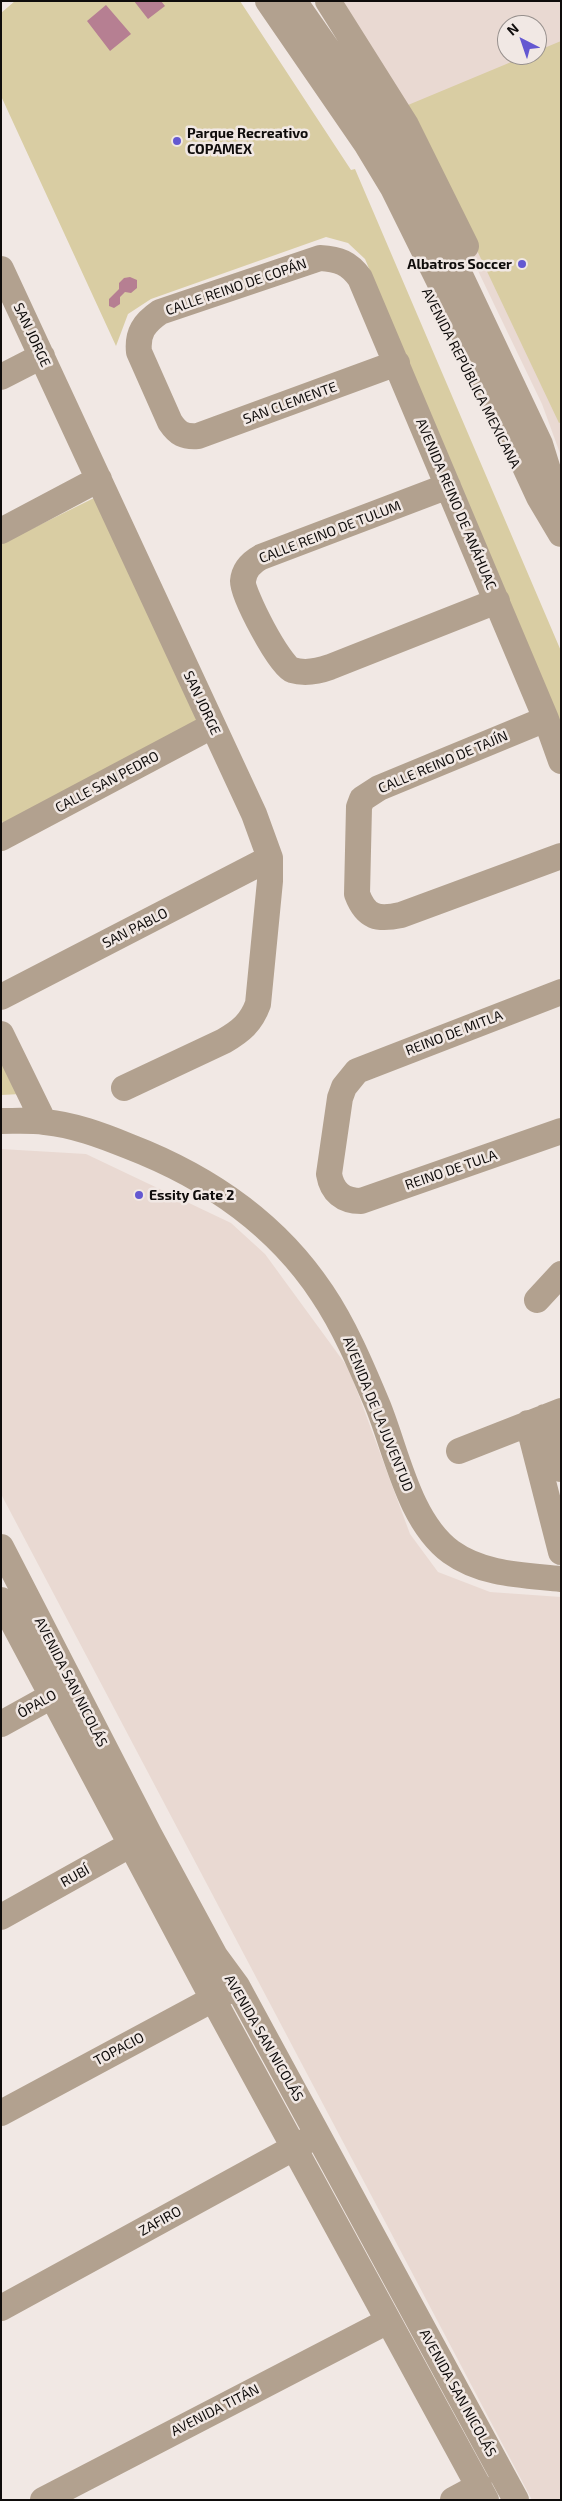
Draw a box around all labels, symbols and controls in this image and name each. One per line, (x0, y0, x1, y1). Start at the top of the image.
north arrow (497, 15, 547, 65)
text: N (503, 19, 522, 39)
place label: Parque Recreativo COPAMEX (187, 125, 308, 158)
marker: Parque Recreativo COPAMEX (171, 135, 183, 147)
street label: CALLE REINO DE COPÁN (163, 255, 309, 319)
place label: Albatros Soccer (407, 256, 512, 272)
marker: Albatros Soccer (516, 258, 528, 270)
street label: AVENIDA REPÚBLICA MEXICANA (418, 285, 524, 471)
street label: SAN JORGE (10, 300, 54, 370)
street label: SAN CLEMENTE (241, 378, 339, 428)
street label: AVENIDA REINO DE ANÁHUAC (412, 416, 500, 592)
street label: CALLE REINO DE TULUM (257, 497, 403, 567)
street label: SAN JORGE (180, 668, 224, 738)
street label: CALLE REINO DE TAJÍN (376, 727, 510, 797)
street label: CALLE SAN PEDRO (52, 748, 162, 816)
street label: SAN PABLO (100, 904, 170, 952)
street label: REINO DE MITLA (403, 1007, 505, 1059)
street label: REINO DE TULA (403, 1146, 499, 1194)
place label: Essity Gate 2 (149, 1187, 234, 1203)
marker: Essity Gate 2 (133, 1189, 145, 1201)
street label: AVENIDA DE LA JUVENTUD (339, 1334, 417, 1494)
street label: AVENIDA SAN NICOLÁS (31, 1614, 111, 1750)
street label: ÓPALO (15, 1686, 59, 1722)
street label: RUBÍ (58, 1861, 92, 1891)
street label: AVENIDA SAN NICOLÁS (221, 1972, 307, 2104)
street label: TOPACIO (91, 2029, 147, 2069)
street label: ZAFIRO (136, 2203, 184, 2239)
street label: AVENIDA SAN NICOLÁS (416, 2326, 500, 2460)
street label: AVENIDA TITÁN (168, 2381, 262, 2439)

